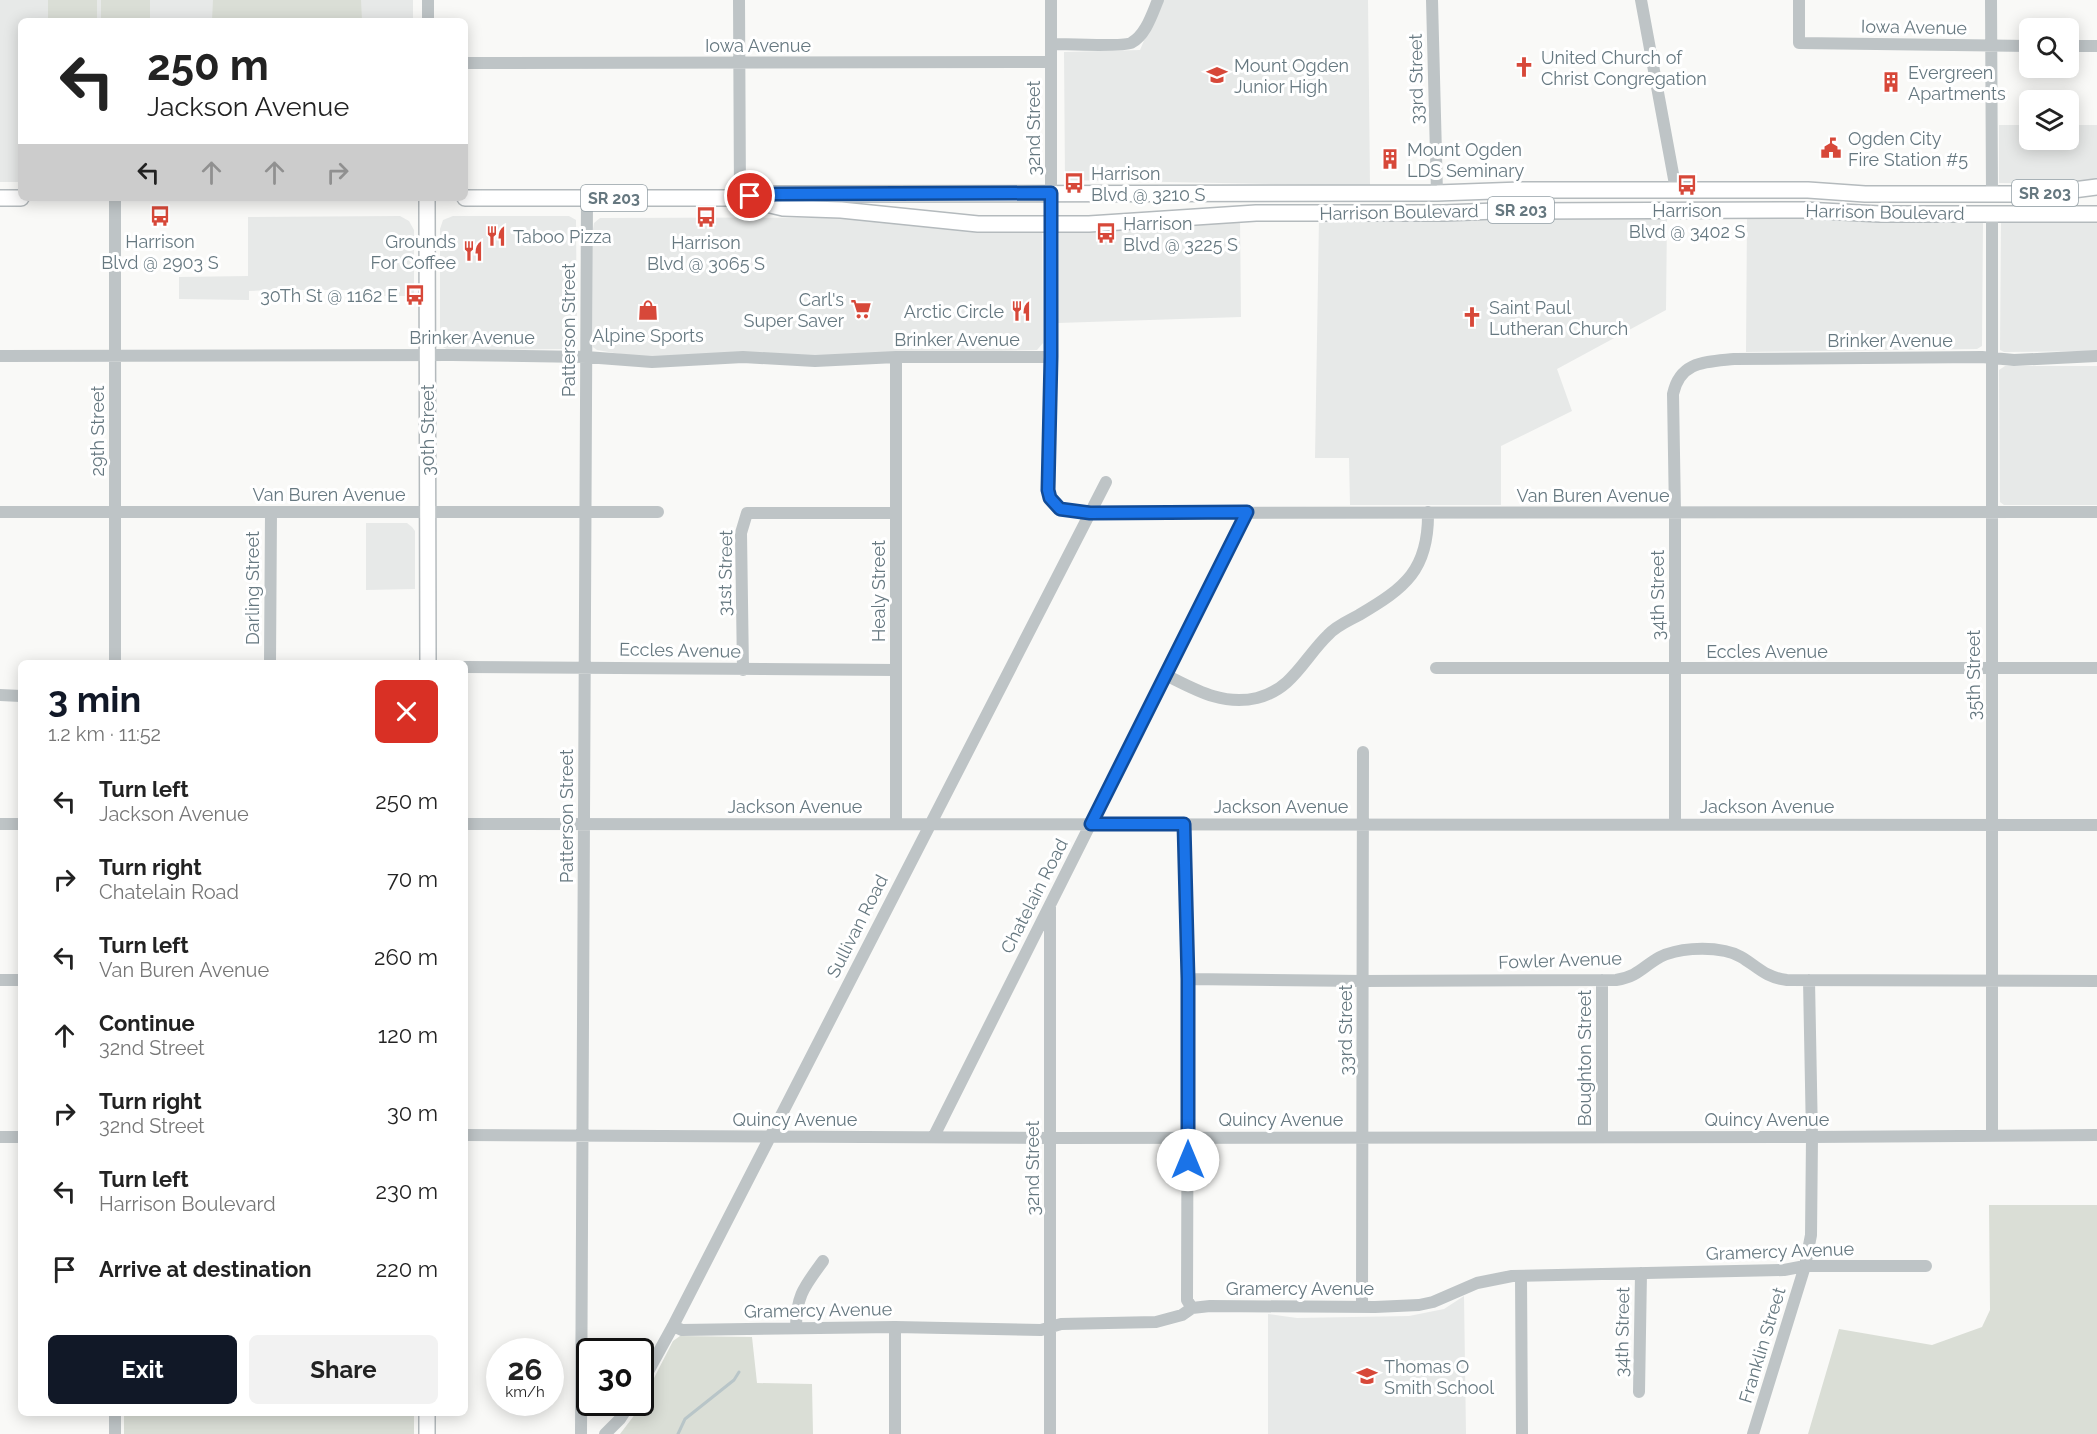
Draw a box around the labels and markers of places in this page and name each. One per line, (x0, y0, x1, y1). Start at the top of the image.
place label: United Church of Christ Congregation (1541, 47, 1707, 89)
place label: Mount Ogden Junior High (1234, 55, 1349, 97)
church icon: United Church of Christ Congregation (1512, 55, 1536, 79)
place label: Evergreen Apartments (1908, 62, 2006, 104)
school or university icon: Mount Ogden Junior High (1205, 63, 1229, 87)
building icon: Evergreen Apartments (1879, 70, 1903, 94)
place label: Ogden City Fire Station #5 (1848, 128, 1968, 170)
public building icon: Ogden City Fire Station #5 (1819, 136, 1843, 160)
place label: Mount Ogden LDS Seminary (1407, 139, 1524, 181)
building icon: Mount Ogden LDS Seminary (1378, 147, 1402, 171)
place label: Harrison Blvd @ 3210 S (1091, 163, 1206, 205)
pin (724, 170, 775, 221)
bus stop icon: Harrison Blvd @ 3210 S (1062, 171, 1086, 195)
bus stop icon: Harrison Blvd @ 3402 S (1675, 173, 1699, 197)
place label: Harrison Blvd @ 3402 S (1629, 200, 1745, 242)
bus stop icon: Harrison Blvd @ 2903 S (148, 204, 172, 228)
bus stop icon: Harrison Blvd @ 3065 S (694, 205, 718, 229)
place label: Harrison Blvd @ 3225 S (1123, 213, 1238, 255)
bus stop icon: Harrison Blvd @ 3225 S (1094, 221, 1118, 245)
restaurant icon: Taboo Pizza (484, 224, 508, 248)
place label: Taboo Pizza (513, 226, 612, 247)
place label: Harrison Blvd @ 2903 S (101, 231, 219, 273)
place label: Grounds For Coffee (371, 231, 456, 273)
place label: Harrison Blvd @ 3065 S (647, 232, 765, 274)
restaurant icon: Grounds For Coffee (461, 239, 485, 263)
bus stop icon: 30Th St @ 1162 E (403, 283, 427, 307)
place label: 30Th St @ 1162 E (260, 285, 398, 306)
place label: Carl's Super Saver (744, 289, 845, 331)
supermarket icon: Carl's Super Saver (849, 297, 873, 321)
place label: Saint Paul Lutheran Church (1489, 297, 1628, 339)
shop icon: Alpine Sports (636, 298, 660, 322)
restaurant icon: Arctic Circle (1009, 299, 1033, 323)
place label: Arctic Circle (904, 301, 1004, 322)
church icon: Saint Paul Lutheran Church (1460, 305, 1484, 329)
place label: Alpine Sports (592, 325, 704, 346)
place label: Thomas O Smith School (1384, 1356, 1494, 1398)
school or university icon: Thomas O Smith School (1355, 1364, 1379, 1388)

